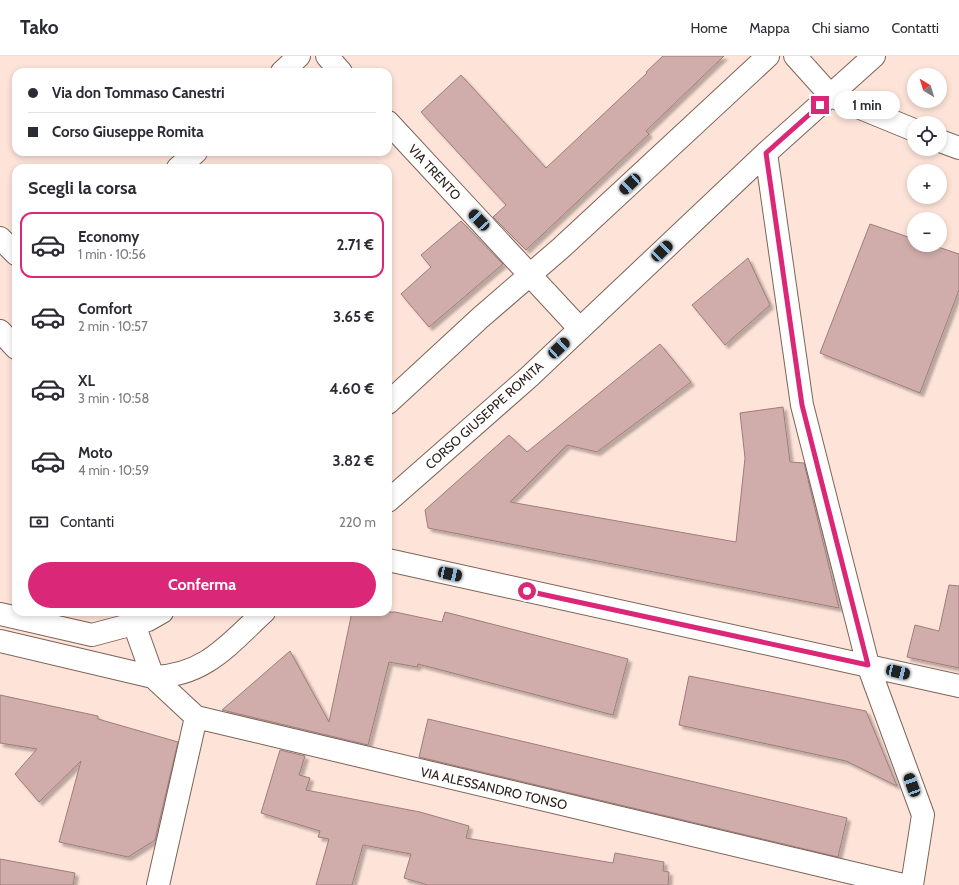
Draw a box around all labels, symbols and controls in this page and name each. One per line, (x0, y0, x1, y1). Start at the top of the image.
text: Tako (20, 16, 59, 39)
text: Home (690, 19, 727, 37)
text: Mappa (749, 19, 790, 37)
text: Chi siamo (812, 19, 869, 37)
text: Contatti (891, 19, 939, 37)
north arrow (907, 68, 947, 108)
map controls (907, 68, 947, 252)
text: Via don Tommaso Canestri (52, 84, 225, 102)
callout: 1 min (834, 91, 900, 119)
route end (811, 96, 829, 114)
text: 1 min (852, 97, 882, 113)
button: locate (907, 116, 947, 156)
text: Corso Giuseppe Romita (52, 123, 204, 141)
street label: VIA TRENTO (405, 141, 465, 203)
button: + (907, 164, 947, 204)
car (617, 171, 643, 197)
text: Scegli la corsa (28, 177, 137, 199)
car (466, 207, 492, 233)
button: − (907, 212, 947, 252)
icon: car (30, 227, 66, 263)
text: Economy (78, 228, 139, 246)
text: 2.71 € (337, 236, 374, 254)
car (649, 238, 675, 264)
text: 1 min · 10:56 (78, 246, 146, 262)
icon: car (30, 299, 66, 335)
text: Comfort (78, 300, 132, 318)
text: 3.65 € (333, 308, 374, 326)
text: 2 min · 10:57 (78, 318, 148, 334)
car (546, 335, 572, 361)
street label: CORSO GIUSEPPE ROMITA (422, 358, 546, 472)
icon: car (30, 371, 66, 407)
text: XL (78, 372, 95, 390)
text: 4.60 € (329, 380, 374, 398)
text: 3 min · 10:58 (78, 390, 149, 406)
icon: car (30, 443, 66, 479)
text: Moto (78, 444, 112, 462)
text: 3.82 € (333, 452, 374, 470)
text: 4 min · 10:59 (78, 462, 149, 478)
icon: cash (28, 511, 50, 533)
text: Contanti (60, 513, 114, 531)
text: 220 m (339, 514, 376, 530)
button: Conferma (28, 562, 376, 608)
car (437, 566, 463, 582)
route start (518, 582, 536, 600)
car (885, 663, 911, 681)
street label: VIA ALESSANDRO TONSO (419, 763, 569, 813)
car (902, 772, 922, 798)

